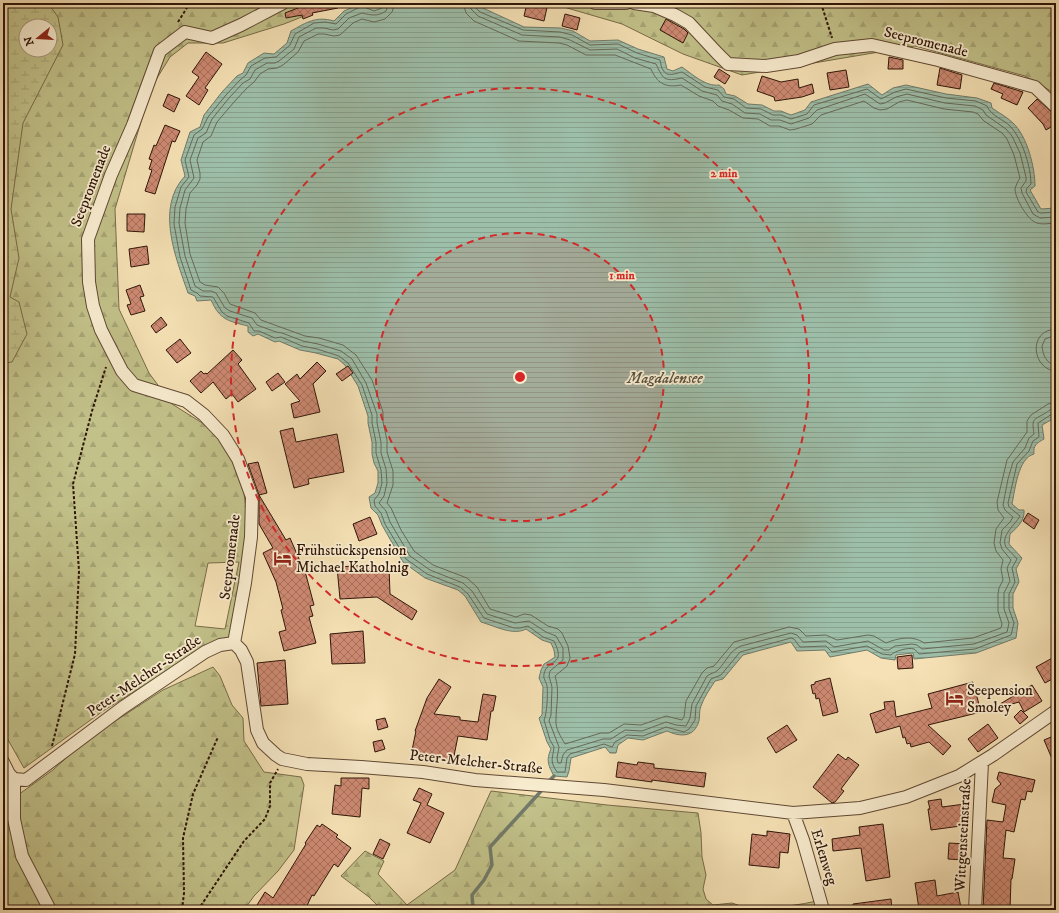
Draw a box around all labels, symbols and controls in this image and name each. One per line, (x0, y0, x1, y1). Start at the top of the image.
north arrow (18, 18, 58, 58)
street label: Seepromenade (882, 22, 970, 62)
text: N (21, 34, 37, 47)
street label: Seepromenade (67, 142, 115, 230)
text: 2 min (711, 166, 738, 181)
text: 1 min (609, 268, 635, 283)
water label: Magdalensee (626, 368, 703, 388)
centre of rings (513, 370, 527, 384)
street label: Seepromenade (215, 513, 245, 601)
place label: Frühstückspension Michael Katholnig (296, 541, 409, 577)
hotel icon: Frühstückspension Michael Katholnig (273, 549, 293, 569)
street label: Peter-Melcher-Straße (83, 631, 205, 721)
place label: Seepension Smoley (967, 681, 1033, 717)
hotel icon: Seepension Smoley (944, 689, 964, 709)
street label: Peter-Melcher-Straße (409, 746, 543, 778)
street label: Wittgensteinstraße (950, 778, 975, 893)
street label: Erlenweg (806, 827, 842, 888)

